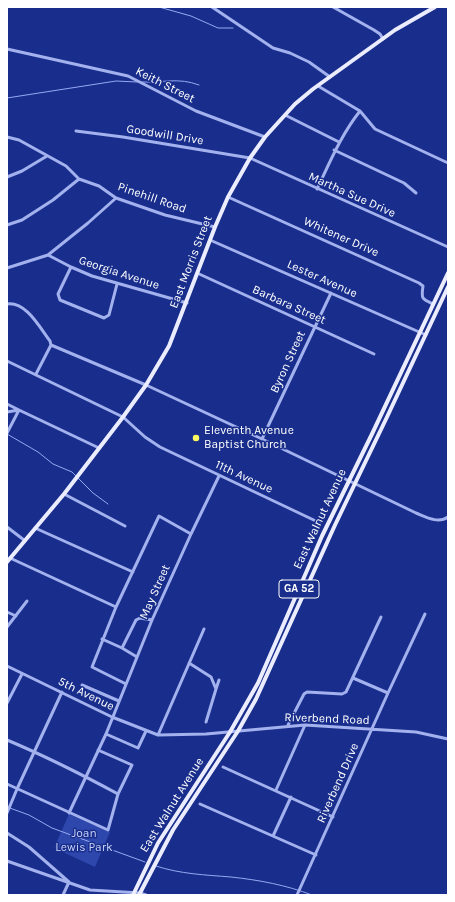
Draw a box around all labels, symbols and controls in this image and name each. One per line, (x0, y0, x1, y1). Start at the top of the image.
street label: Keith Street (133, 64, 197, 106)
street label: Goodwill Drive (125, 122, 205, 148)
street label: Martha Sue Drive (306, 169, 398, 221)
street label: Pinehill Road (116, 180, 188, 216)
street label: East Morris Street (167, 214, 215, 310)
street label: Whitener Drive (301, 214, 381, 260)
street label: Georgia Avenue (77, 253, 161, 293)
street label: Lester Avenue (285, 257, 359, 301)
street label: Barbara Street (250, 282, 328, 328)
street label: Byron Street (267, 329, 309, 395)
place label: Eleventh Avenue Baptist Church (204, 424, 294, 452)
marker: Eleventh Avenue Baptist Church (191, 433, 201, 443)
street label: 11th Avenue (213, 457, 275, 497)
street label: East Walnut Avenue (291, 467, 349, 571)
street label: May Street (137, 563, 173, 621)
road number: GA 52 (279, 580, 319, 598)
street label: 5th Avenue (55, 674, 117, 714)
street label: Riverbend Road (284, 710, 370, 728)
street label: Riverbend Drive (314, 741, 362, 825)
street label: East Walnut Avenue (137, 755, 207, 855)
park label: Joan Lewis Park (55, 827, 113, 855)

